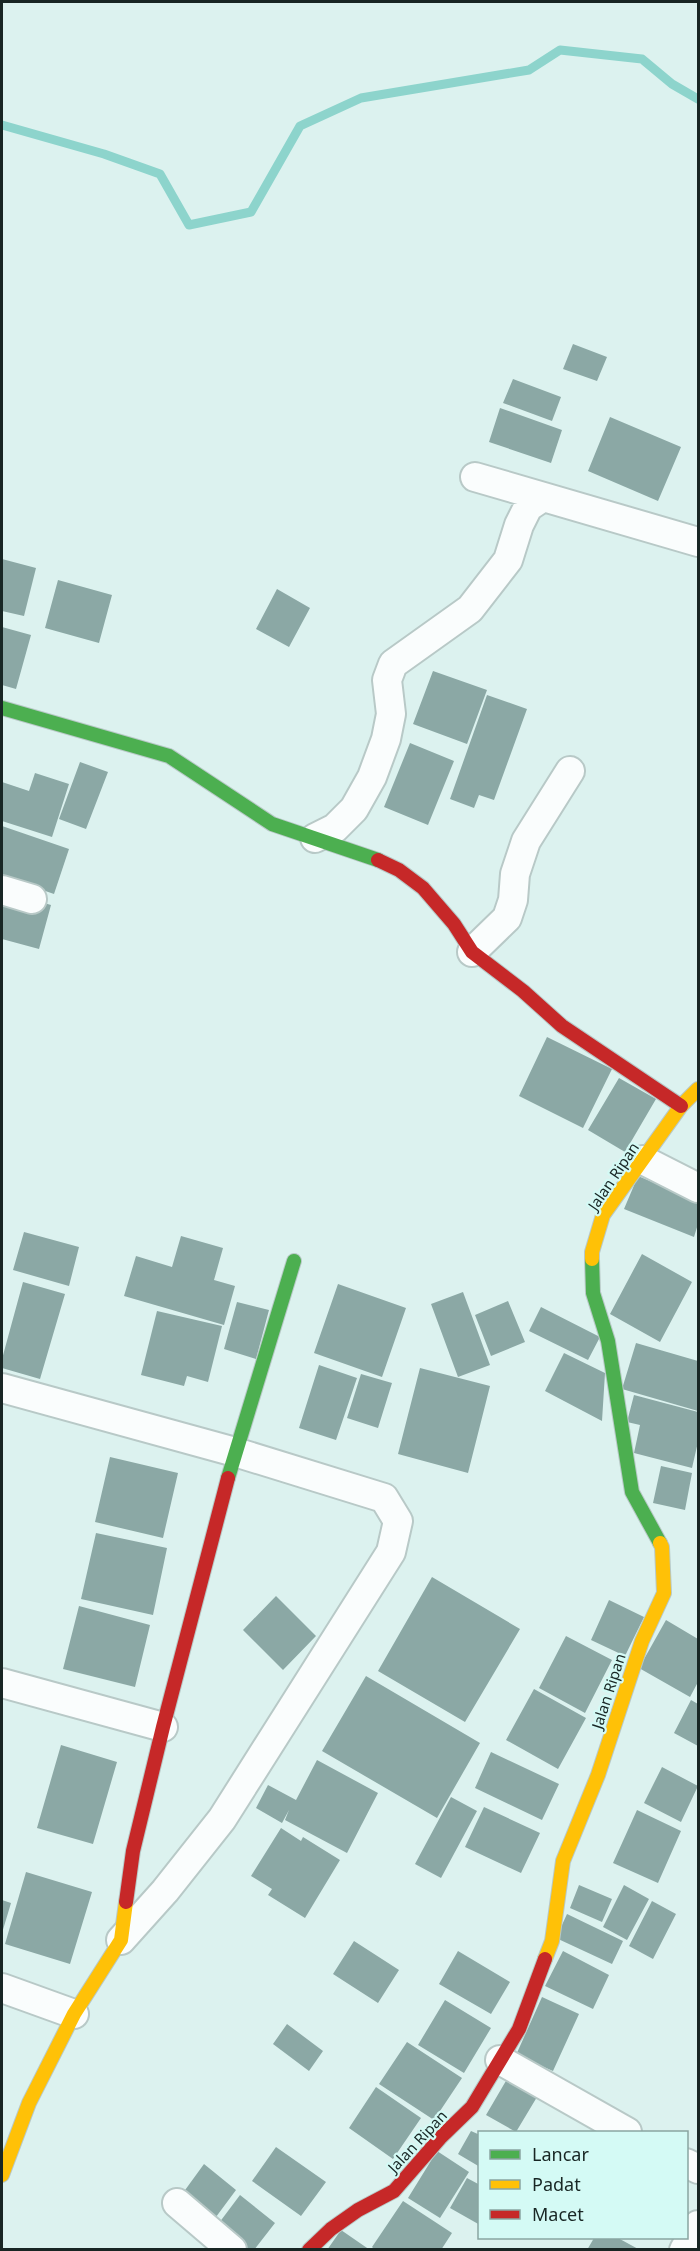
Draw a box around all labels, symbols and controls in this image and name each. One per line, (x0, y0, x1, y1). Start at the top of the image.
street label: Jalan Ripan (582, 1138, 643, 1216)
street label: Jalan Ripan (586, 1651, 630, 1733)
street label: Jalan Ripan (382, 2106, 451, 2178)
legend (478, 2131, 688, 2239)
text: Lancar (532, 2142, 589, 2166)
text: Padat (532, 2172, 581, 2196)
text: Macet (532, 2202, 584, 2226)

